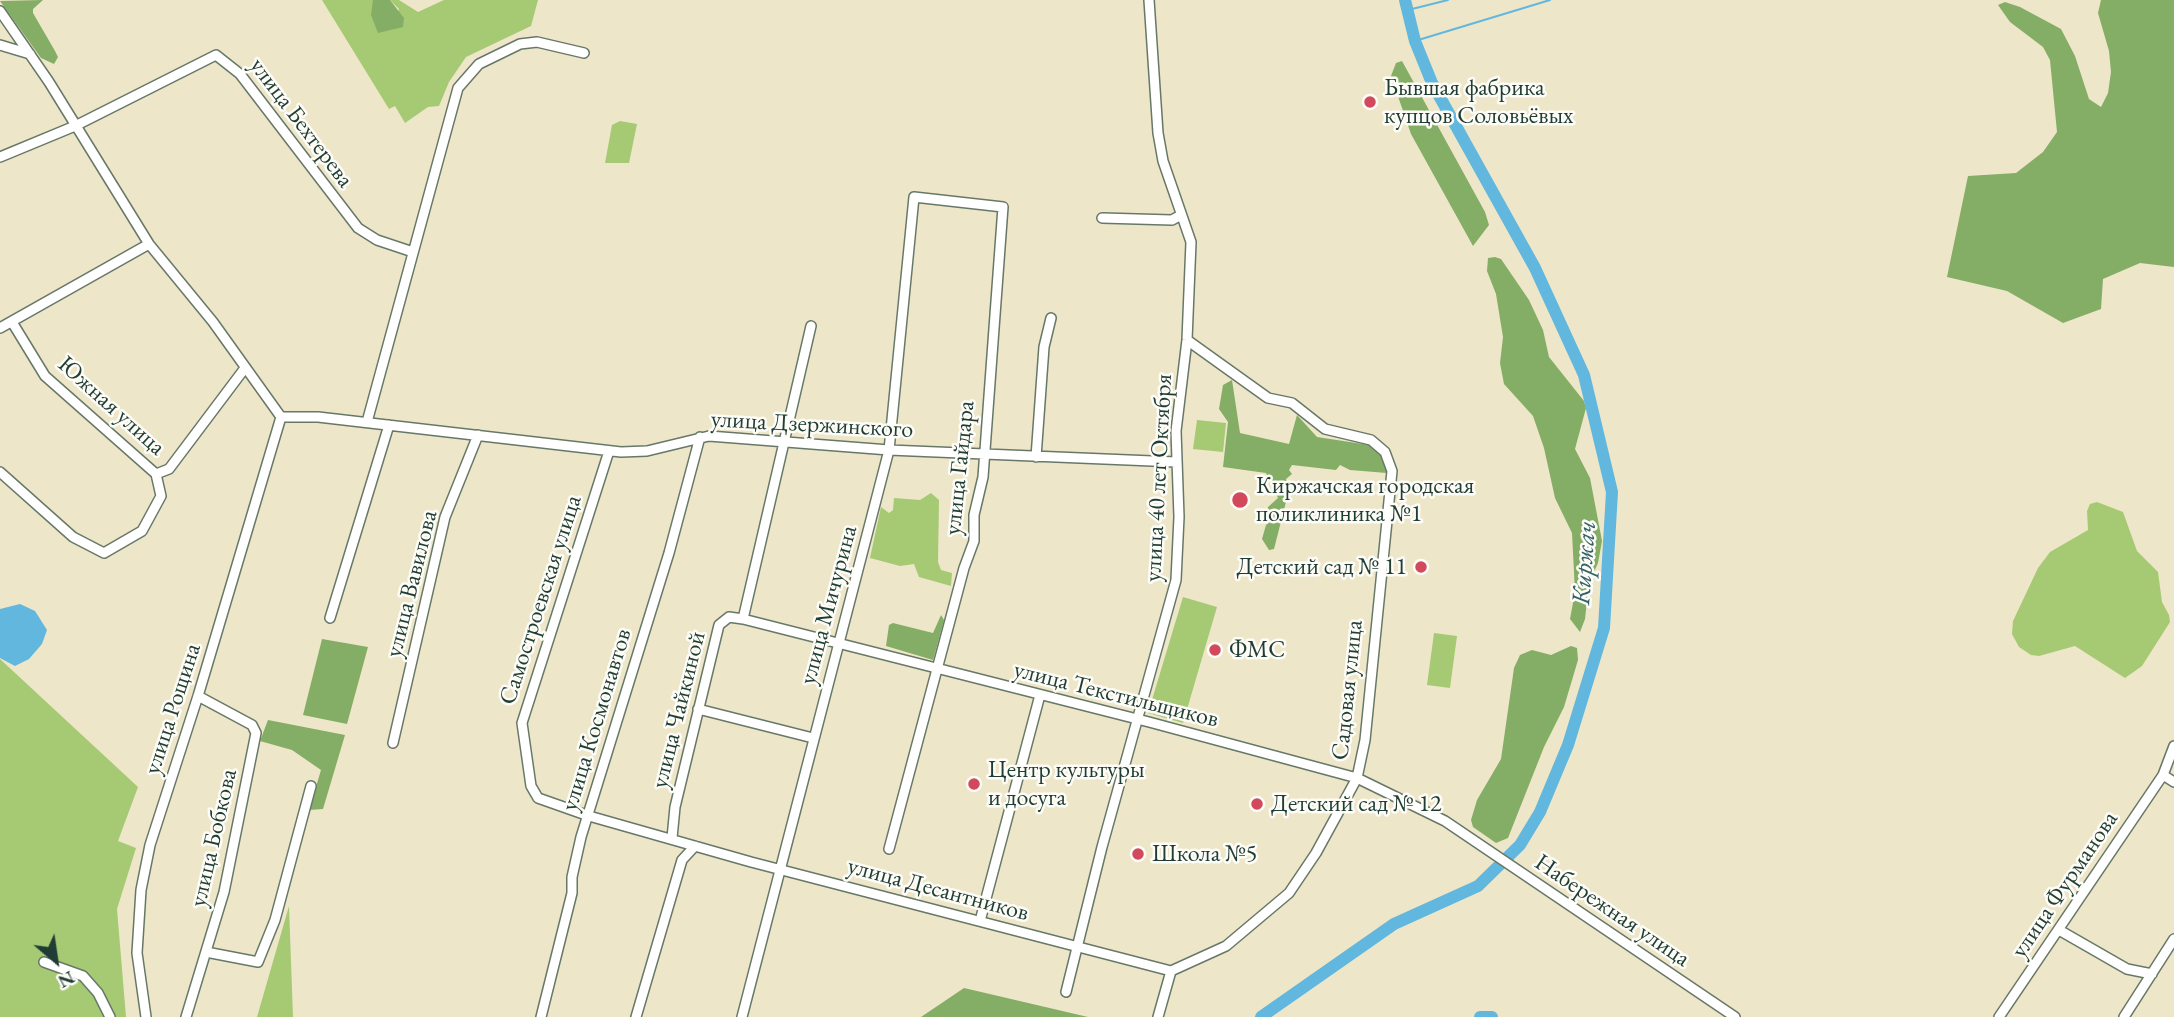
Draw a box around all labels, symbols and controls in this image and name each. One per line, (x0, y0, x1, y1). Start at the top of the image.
street label: улица Бехтерева (243, 52, 359, 194)
place label: Бывшая фабрика купцов Соловьёвых (1384, 74, 1573, 130)
marker: Бывшая фабрика купцов Соловьёвых (1362, 94, 1378, 110)
street label: Южная улица (51, 350, 171, 462)
street label: улица 40 лет Октября (1139, 373, 1179, 583)
street label: улица Гайдара (939, 399, 981, 537)
street label: улица Дзержинского (710, 405, 914, 445)
place label: Киржачская городская поликлиника №1 (1256, 472, 1474, 528)
marker: Киржачская городская поликлиника №1 (1230, 490, 1250, 510)
street label: Самостроевская улица (494, 492, 588, 708)
street label: улица Вавилова (380, 507, 444, 661)
water label: Киржач (1566, 520, 1604, 606)
street label: улица Мичурина (794, 522, 864, 688)
place label: Детский сад № 11 (1237, 553, 1407, 581)
marker: Детский сад № 11 (1413, 559, 1429, 575)
street label: Садовая улица (1326, 619, 1370, 761)
street label: улица Космонавтов (556, 625, 638, 815)
street label: улица Чайкиной (646, 629, 712, 791)
place label: ФМС (1229, 636, 1285, 664)
street label: улица Рощина (138, 640, 208, 778)
marker: ФМС (1207, 642, 1223, 658)
street label: улица Текстильщиков (1011, 656, 1221, 734)
place label: Центр культуры и досуга (988, 756, 1145, 812)
street label: улица Бобкова (184, 766, 244, 910)
marker: Центр культуры и досуга (966, 776, 982, 792)
place label: Детский сад № 12 (1271, 790, 1441, 818)
marker: Детский сад № 12 (1249, 796, 1265, 812)
street label: улица Фурманова (2005, 806, 2125, 964)
place label: Школа №5 (1152, 840, 1257, 868)
marker: Школа №5 (1130, 846, 1146, 862)
street label: Набережная улица (1529, 848, 1695, 974)
street label: улица Десантников (844, 852, 1032, 928)
north arrow (21, 926, 91, 996)
text: N (54, 965, 79, 994)

